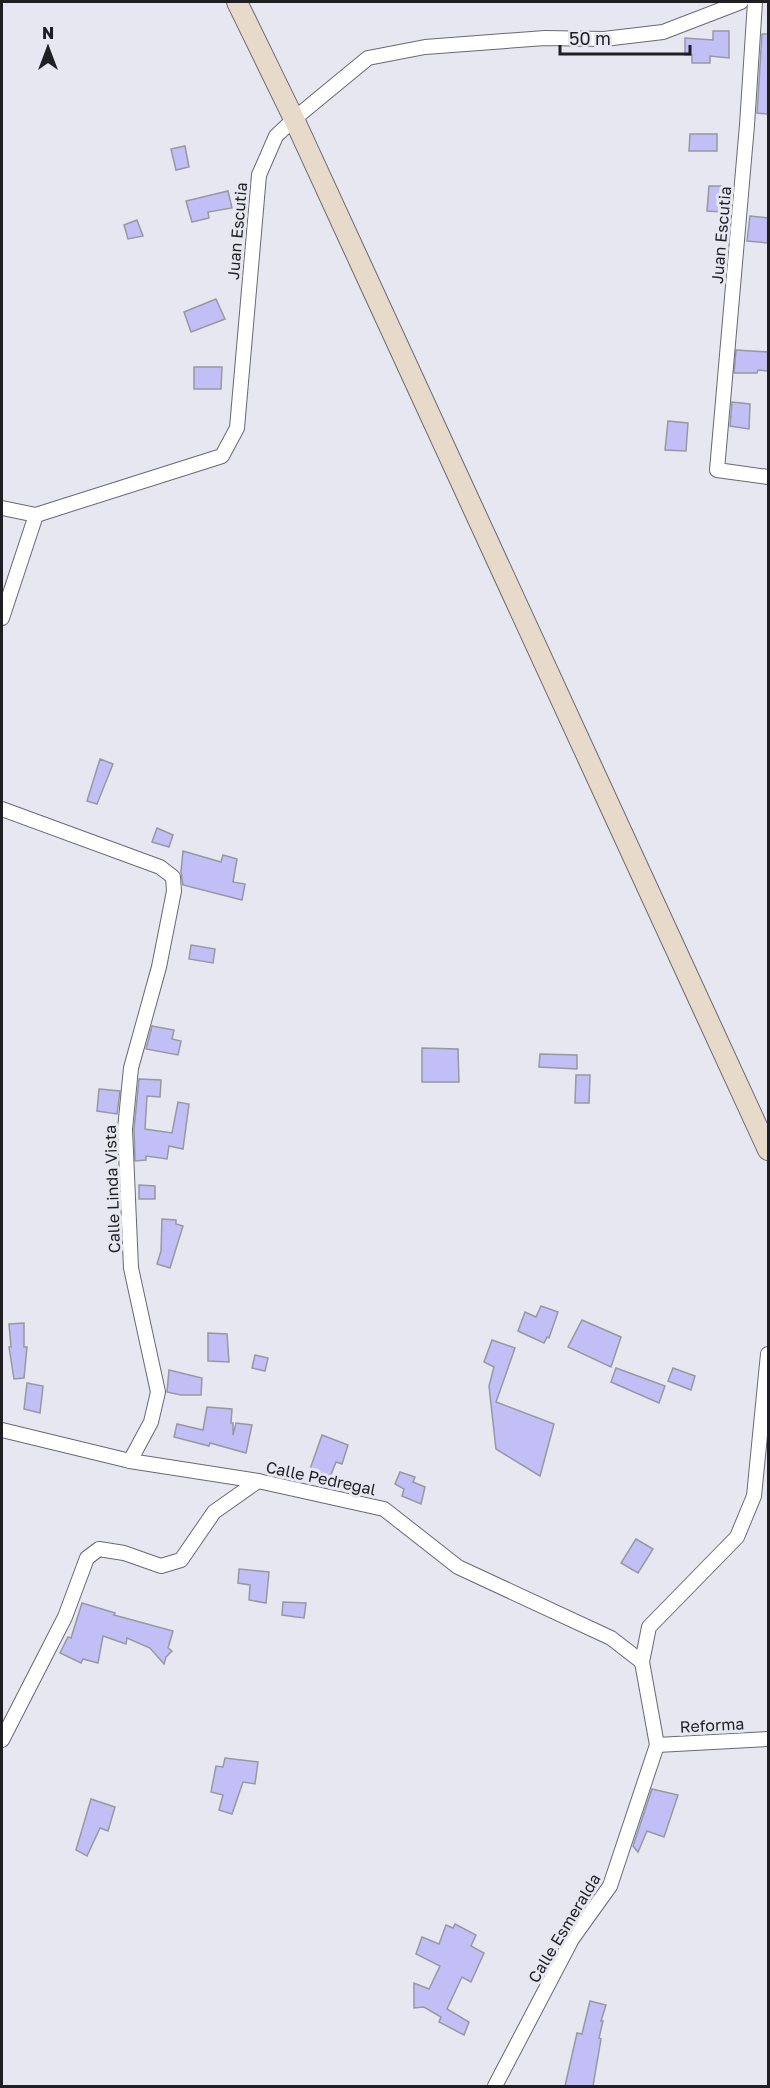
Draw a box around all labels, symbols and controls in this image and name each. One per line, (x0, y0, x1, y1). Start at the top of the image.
north arrow (18, 18, 78, 78)
scale bar (560, 18, 690, 56)
text: N (42, 23, 54, 43)
text: 50 m (569, 27, 611, 49)
street label: Juan Escutia (223, 181, 251, 281)
street label: Juan Escutia (707, 185, 735, 285)
street label: Calle Linda Vista (100, 1125, 124, 1253)
street label: Calle Pedregal (264, 1457, 378, 1499)
street label: Reforma (679, 1713, 745, 1737)
street label: Calle Esmeralda (524, 1870, 604, 1986)

